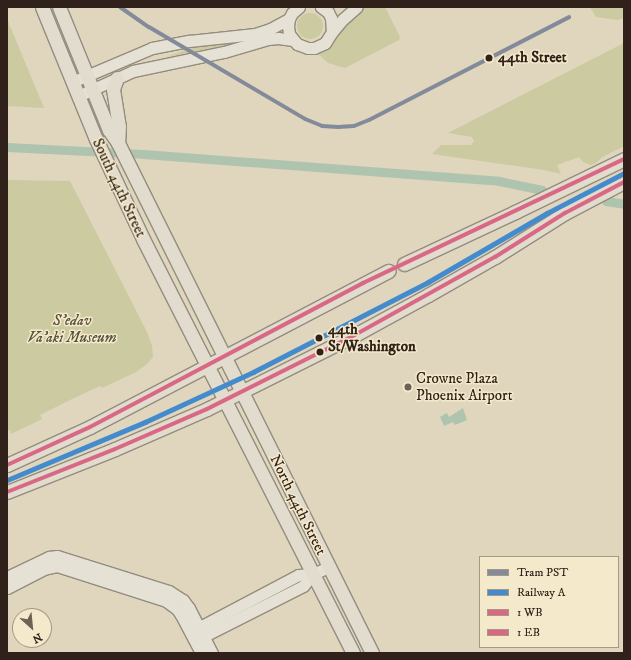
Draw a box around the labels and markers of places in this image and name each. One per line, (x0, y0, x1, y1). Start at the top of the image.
place label: 44th Street (498, 49, 567, 67)
marker: 44th Street (482, 51, 496, 65)
place label: 44th St/Washington (328, 320, 416, 355)
marker: 44th St/Washington (312, 331, 326, 345)
unlabelled marker (315, 347, 325, 357)
place label: Crowne Plaza Phoenix Airport (416, 369, 512, 404)
marker: Crowne Plaza Phoenix Airport (403, 382, 413, 392)

